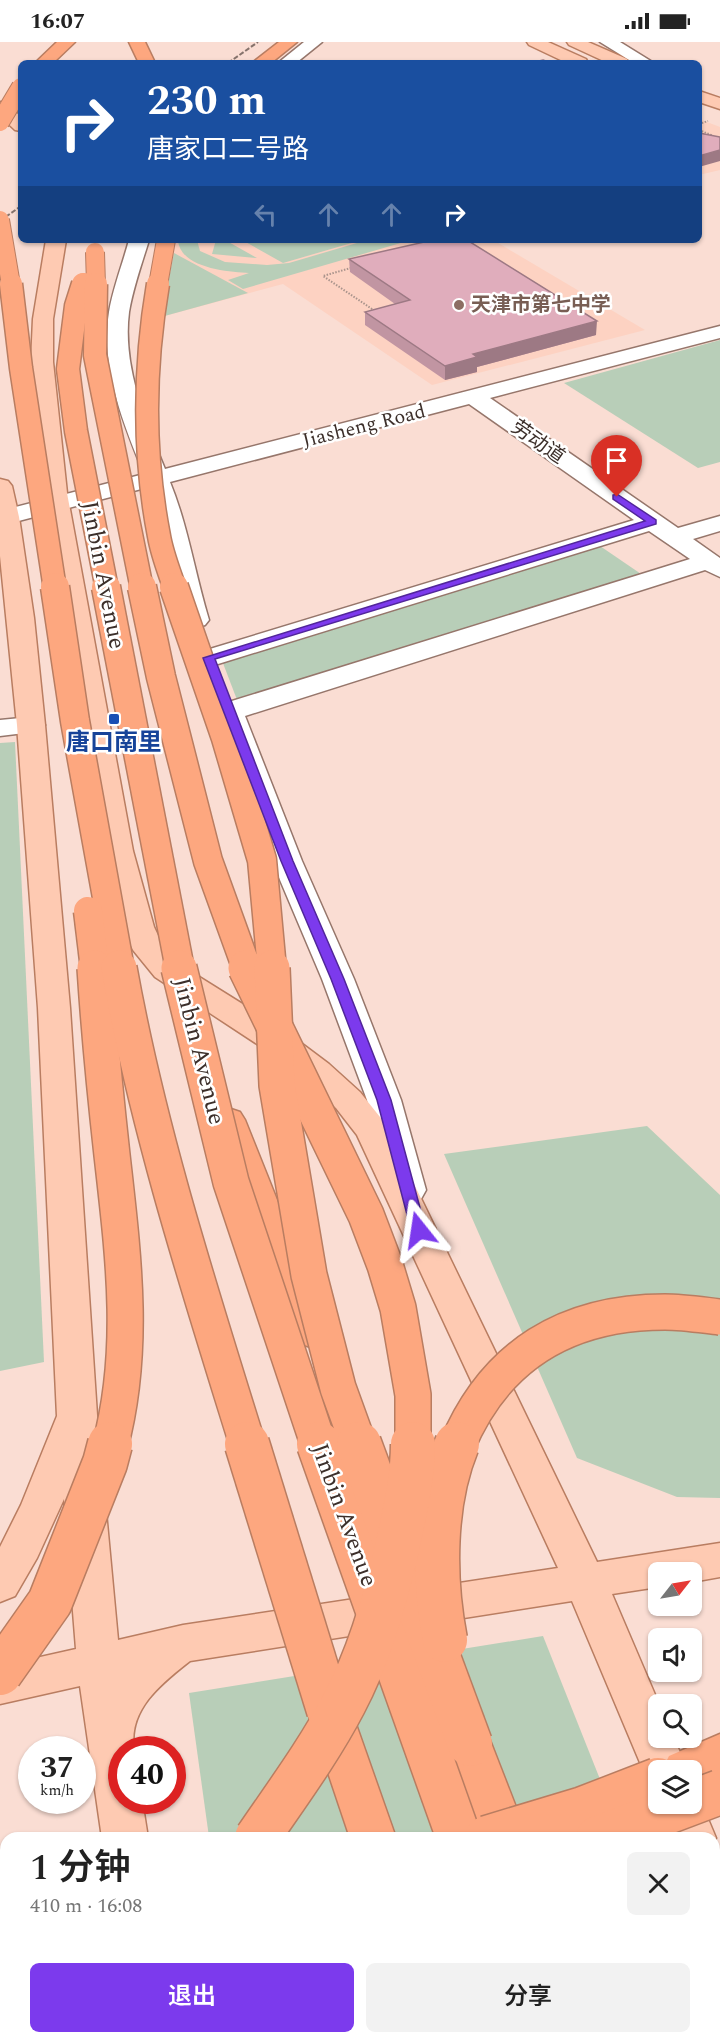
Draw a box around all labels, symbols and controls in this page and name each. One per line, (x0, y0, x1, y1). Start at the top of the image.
text: 16:07 (30, 5, 85, 38)
text: 230 m (147, 70, 266, 133)
icon: right (48, 84, 126, 162)
text: 唐家口二号路 (147, 129, 309, 171)
icon: left (249, 198, 282, 231)
icon: ahead (312, 198, 345, 231)
icon: ahead (375, 198, 408, 231)
icon: right (438, 198, 471, 231)
place label: 天津市第七中学 (471, 290, 611, 320)
marker: 天津市第七中学 (452, 298, 466, 312)
street label: Jiasheng Road (299, 396, 429, 456)
street label: 劳动道 (505, 413, 571, 471)
pin (591, 435, 642, 497)
icon: arrive (600, 444, 633, 477)
street label: Jinbin Avenue (71, 498, 135, 652)
marker: 唐口南里 (107, 712, 121, 726)
place label: 唐口南里 (66, 725, 162, 761)
street label: Jinbin Avenue (163, 974, 235, 1128)
position arrow (387, 1198, 451, 1262)
street label: Jinbin Avenue (301, 1438, 387, 1592)
north arrow (648, 1562, 702, 1616)
map controls (648, 1562, 702, 1814)
button: sound (648, 1628, 702, 1682)
button: search (648, 1694, 702, 1748)
speed limit sign: 40 (108, 1736, 186, 1814)
text: 37 (40, 1745, 74, 1791)
button: layers (648, 1760, 702, 1814)
text: km/h (40, 1779, 74, 1802)
text: 1 分钟 (30, 1841, 130, 1896)
button: close (627, 1852, 690, 1915)
text: 410 m · 16:08 (30, 1891, 142, 1921)
button: 退出 (30, 1963, 354, 2032)
button: 分享 (366, 1963, 690, 2032)

